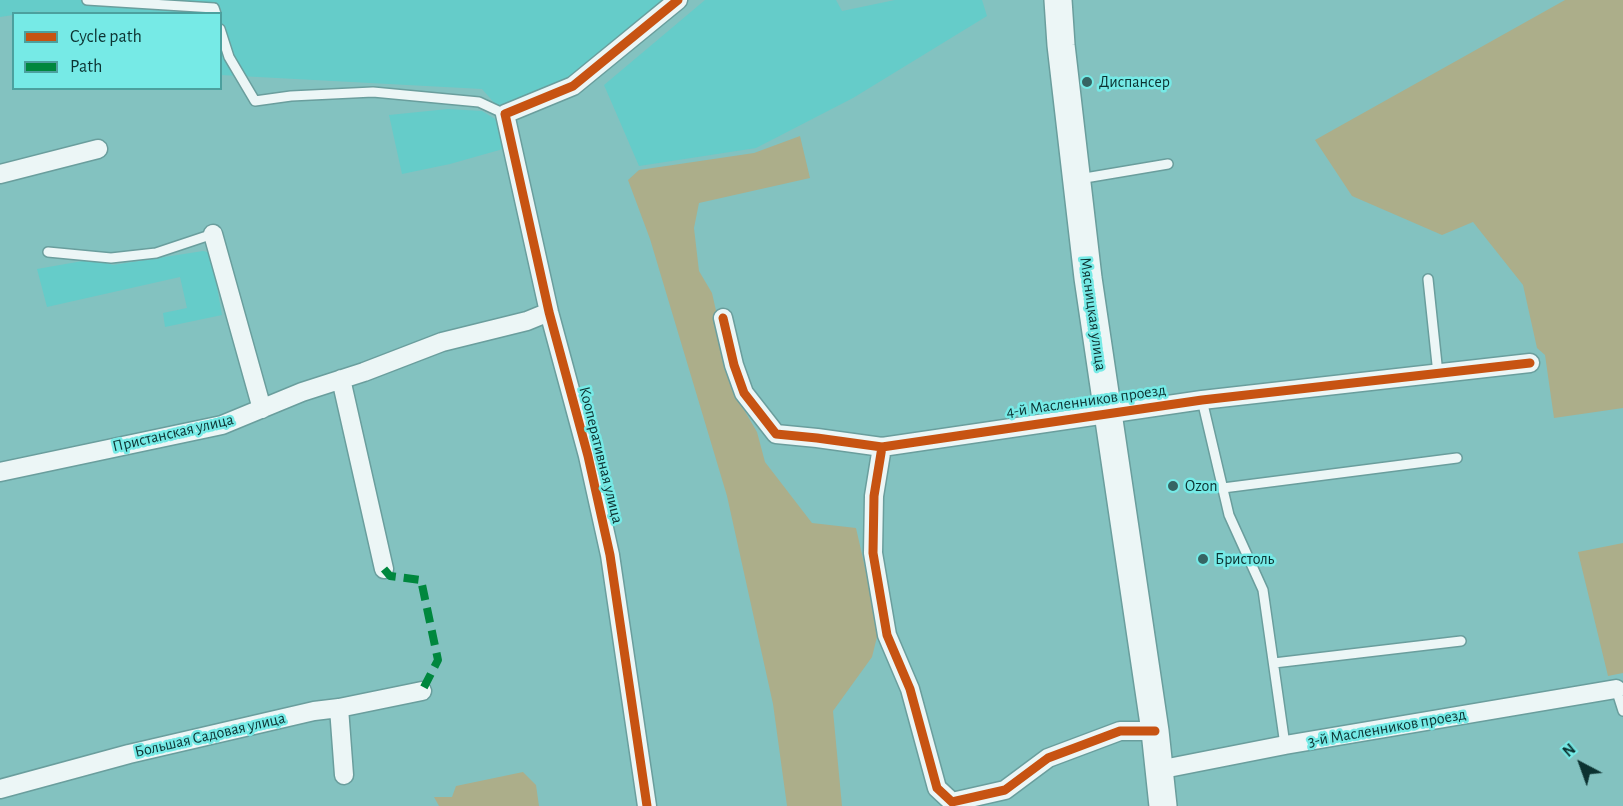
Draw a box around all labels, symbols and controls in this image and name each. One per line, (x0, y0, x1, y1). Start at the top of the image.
legend (12, 12, 222, 90)
text: Cycle path (70, 28, 142, 46)
text: Path (70, 58, 102, 76)
place label: Диспансер (1099, 72, 1170, 92)
marker: Диспансер (1080, 75, 1094, 89)
street label: Мясницкая улица (1076, 256, 1110, 372)
street label: 4-й Масленников проезд (1005, 380, 1167, 422)
street label: Кооперативная улица (575, 385, 627, 525)
street label: Пристанская улица (111, 410, 235, 456)
place label: Ozon (1185, 476, 1217, 496)
marker: Ozon (1166, 479, 1180, 493)
place label: Бристоль (1215, 549, 1274, 569)
marker: Бристоль (1196, 552, 1210, 566)
street label: 3-й Масленников проезд (1307, 705, 1467, 751)
street label: Большая Садовая улица (133, 708, 287, 762)
north arrow (1551, 734, 1611, 794)
text: N (1560, 741, 1579, 760)

